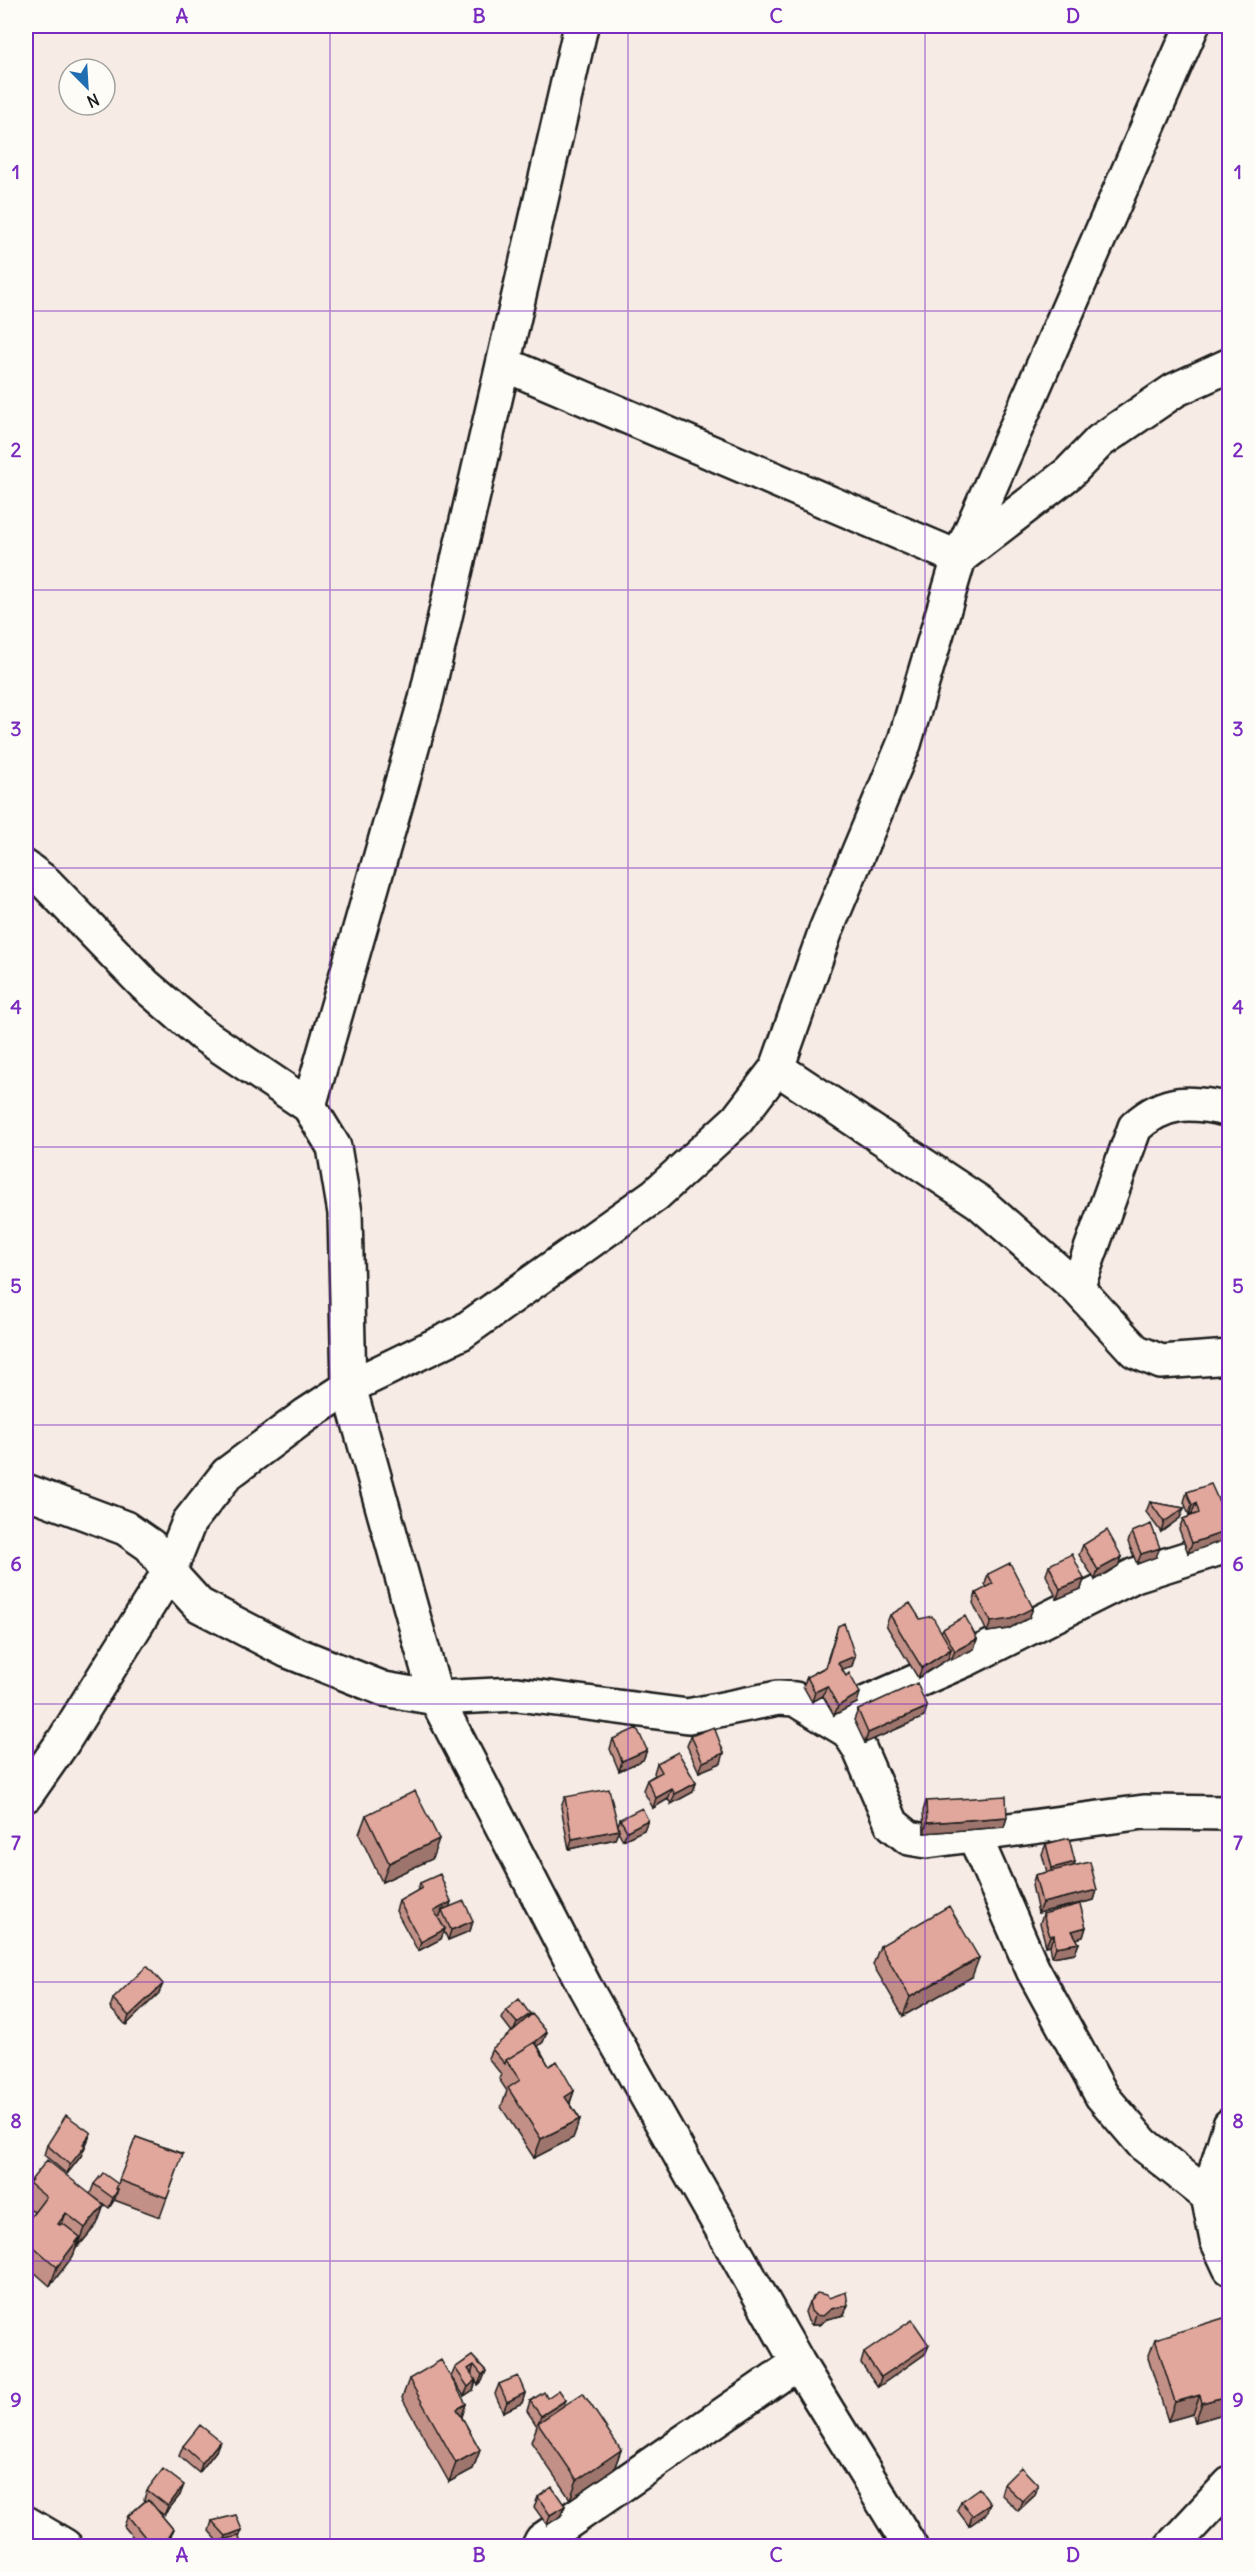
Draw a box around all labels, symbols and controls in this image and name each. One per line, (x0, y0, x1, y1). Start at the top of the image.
text: A (176, 3, 189, 28)
text: B (472, 3, 486, 28)
text: C (769, 3, 783, 28)
text: D (1066, 3, 1080, 28)
north arrow (57, 57, 117, 117)
text: N (84, 89, 102, 112)
text: 1 (12, 159, 20, 184)
text: 1 (1234, 159, 1242, 184)
text: 2 (11, 437, 22, 462)
text: 2 (1233, 437, 1244, 462)
text: 3 (10, 716, 22, 741)
text: 3 (1232, 716, 1244, 741)
text: 4 (10, 994, 22, 1019)
text: 4 (1232, 994, 1244, 1019)
text: 5 (10, 1273, 22, 1298)
text: 5 (1232, 1273, 1244, 1298)
text: 6 (10, 1551, 22, 1576)
text: 6 (1232, 1551, 1244, 1576)
text: 7 (11, 1830, 21, 1855)
text: 7 (1233, 1830, 1243, 1855)
text: 8 (10, 2108, 22, 2133)
text: 8 (1232, 2108, 1244, 2133)
text: 9 (10, 2387, 22, 2412)
text: 9 (1232, 2387, 1244, 2412)
text: A (176, 2542, 189, 2567)
text: B (472, 2542, 486, 2567)
text: C (769, 2542, 783, 2567)
text: D (1066, 2542, 1080, 2567)

